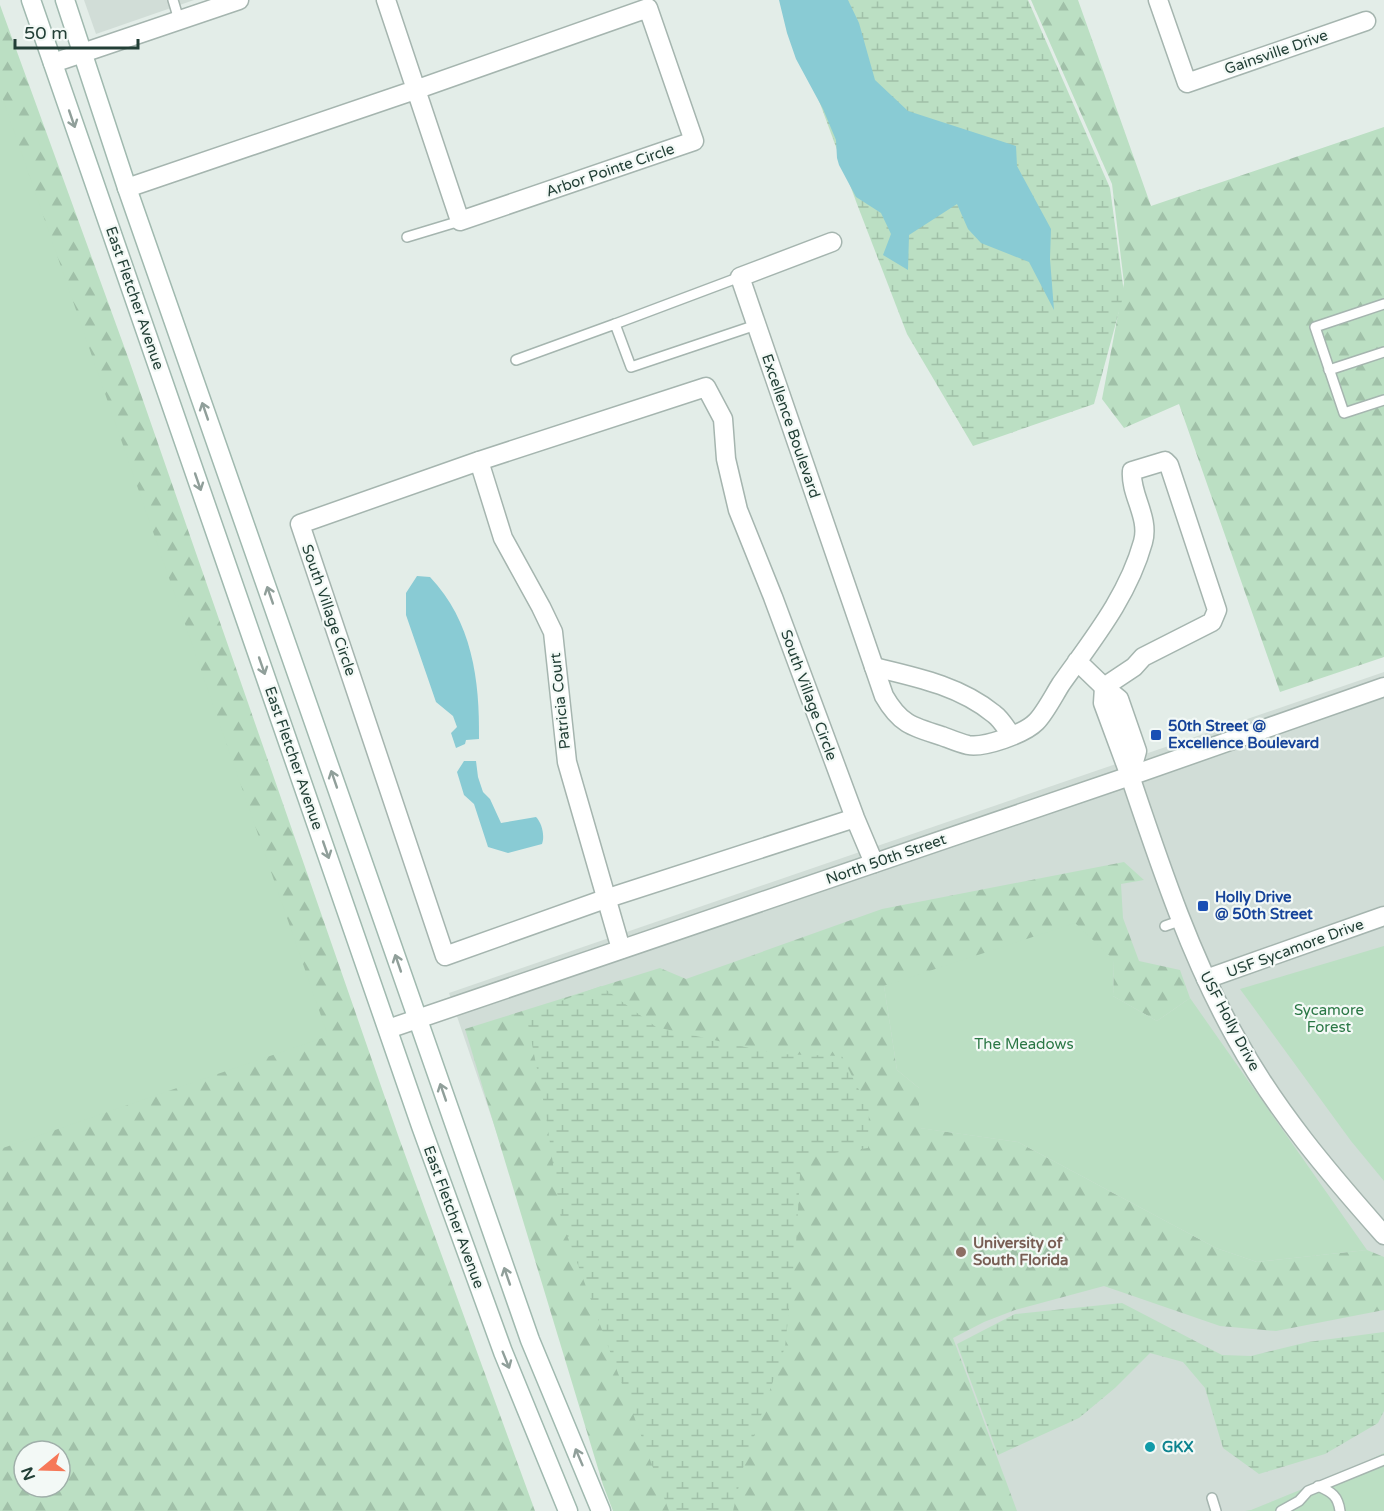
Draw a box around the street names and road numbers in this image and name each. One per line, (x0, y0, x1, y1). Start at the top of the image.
street label: Gainsville Drive (1222, 26, 1330, 78)
street label: Arbor Pointe Circle (543, 140, 677, 200)
street label: East Fletcher Avenue (102, 224, 168, 372)
street label: Excellence Boulevard (758, 352, 824, 500)
street label: South Village Circle (298, 542, 360, 678)
street label: South Village Circle (777, 627, 841, 763)
street label: Patricia Court (546, 652, 574, 750)
street label: East Fletcher Avenue (261, 684, 327, 832)
street label: North 50th Street (824, 830, 949, 888)
street label: USF Sycamore Drive (1224, 915, 1366, 981)
street label: USF Holly Drive (1196, 968, 1264, 1074)
street label: East Fletcher Avenue (420, 1143, 488, 1291)

